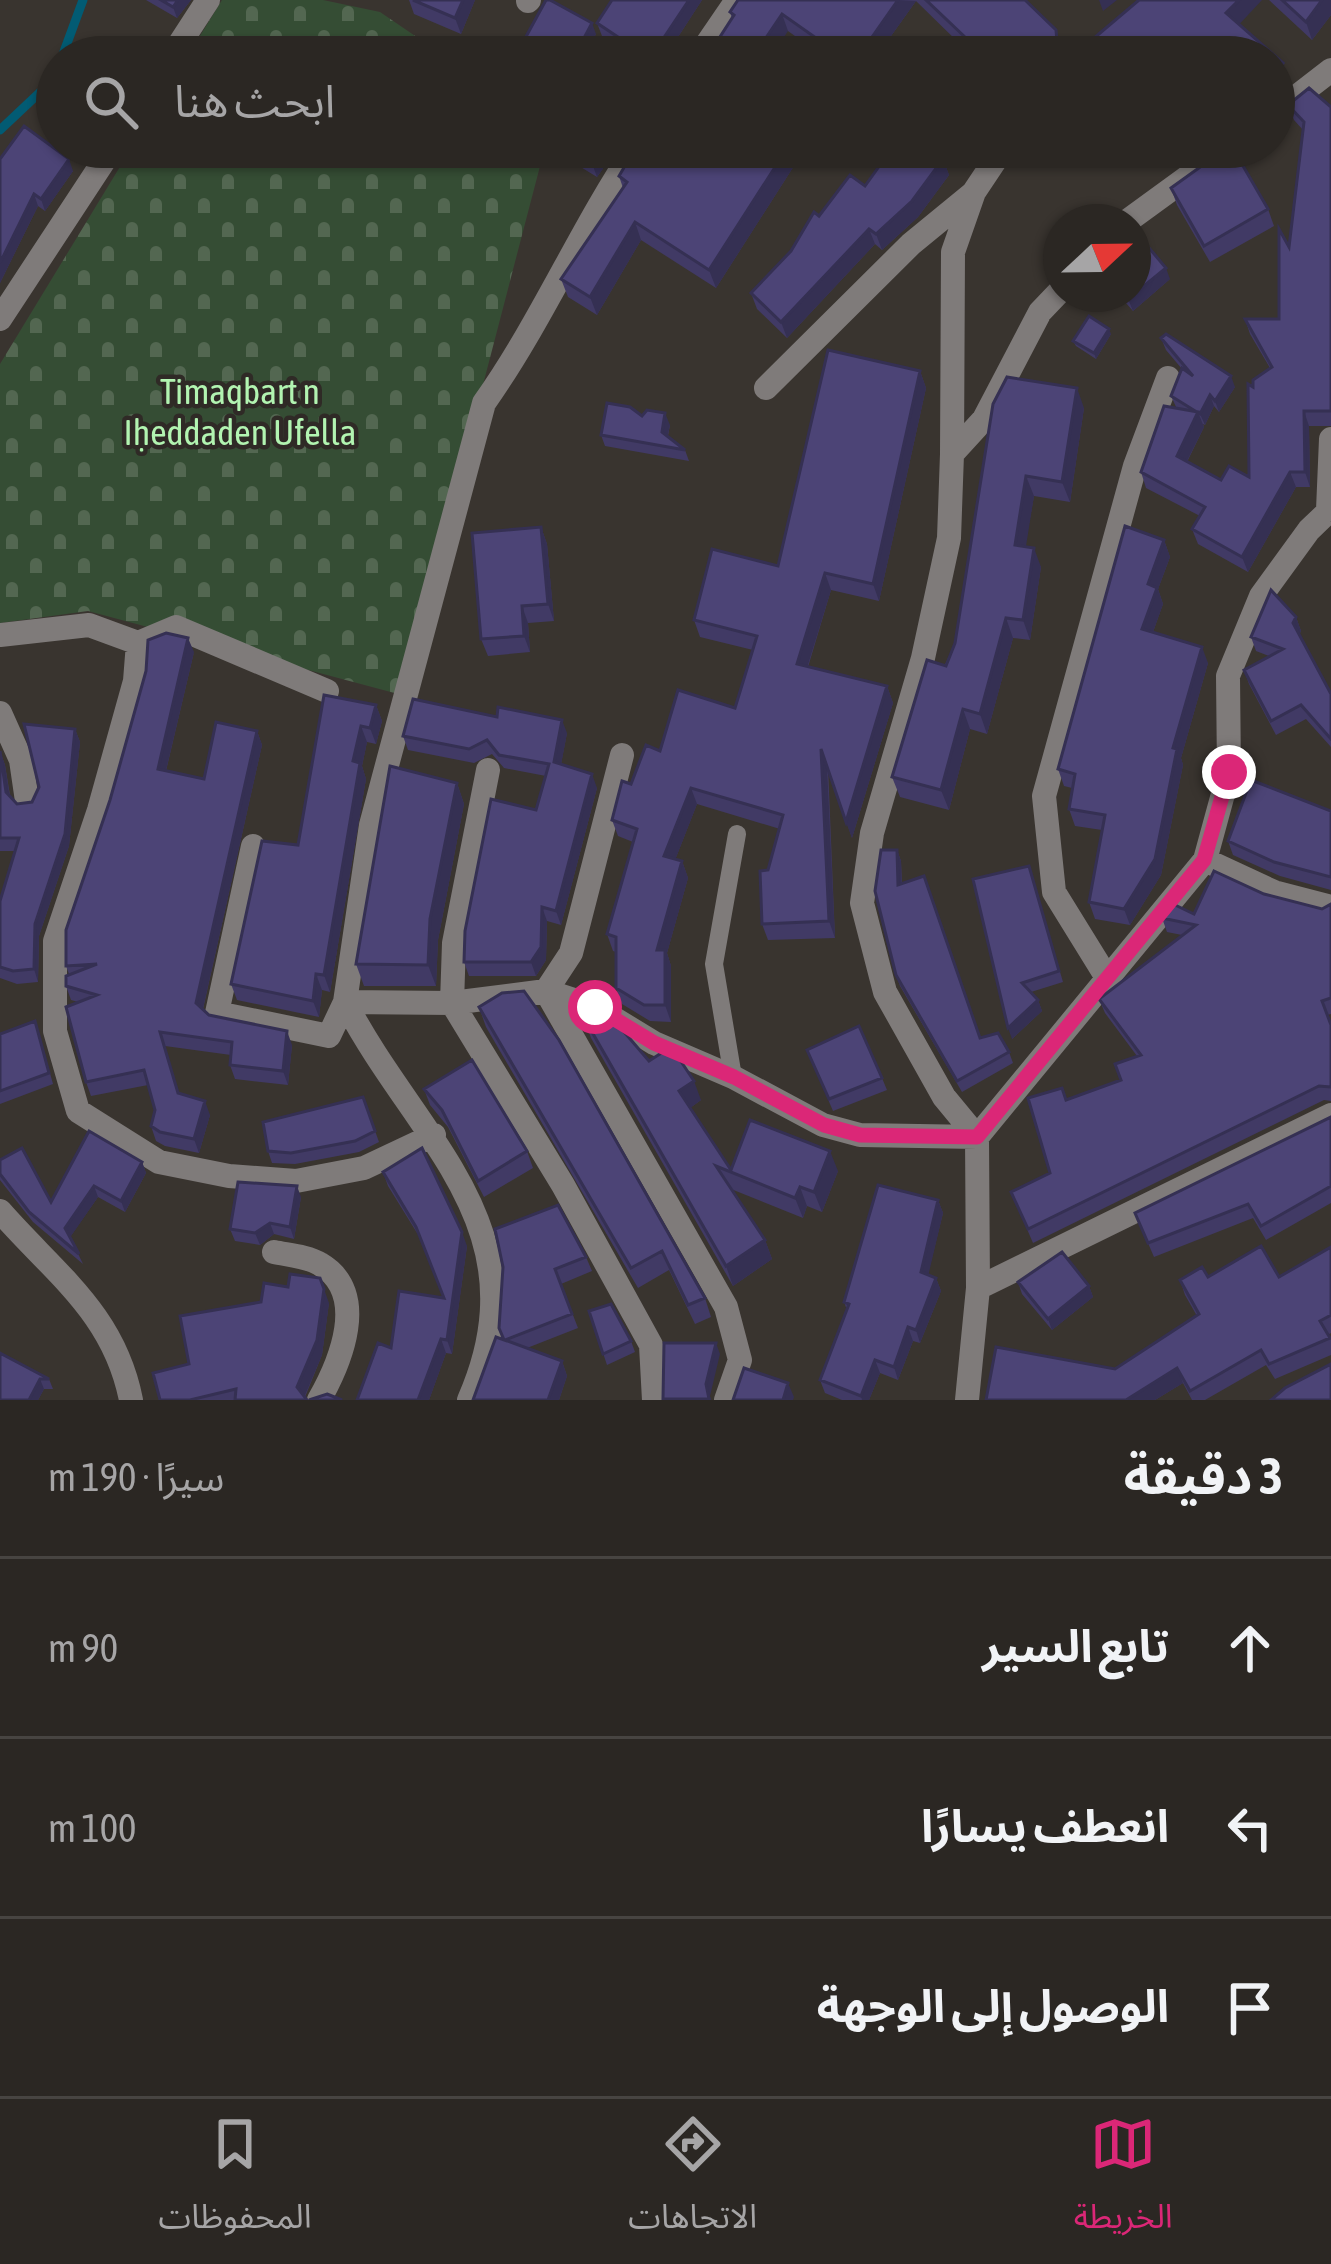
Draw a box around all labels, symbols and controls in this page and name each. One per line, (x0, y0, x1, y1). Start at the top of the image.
search box (36, 36, 1295, 168)
icon: search (78, 69, 144, 135)
text: ابحث هنا (174, 75, 335, 127)
north arrow (1043, 204, 1151, 312)
park label: Timaqbart n Iḥeddaden Ufella (124, 370, 356, 453)
route end (1202, 745, 1256, 799)
route start (568, 980, 622, 1034)
text: 3 دقيقة (1124, 1446, 1283, 1505)
text: سيرًا · 190 m (48, 1455, 224, 1499)
icon: ahead (1217, 1615, 1283, 1681)
text: تابع السير (982, 1620, 1169, 1672)
text: 90 m (48, 1626, 118, 1670)
icon: left (1217, 1795, 1283, 1861)
text: انعطف يسارًا (921, 1800, 1169, 1852)
text: 100 m (48, 1806, 136, 1850)
icon: arrive (1217, 1975, 1283, 2041)
text: الوصول إلى الوجهة (817, 1980, 1169, 2032)
tab: المحفوظات (158, 2111, 312, 2252)
tab: الاتجاهات (628, 2111, 757, 2252)
tab: الخريطة (1074, 2111, 1173, 2252)

